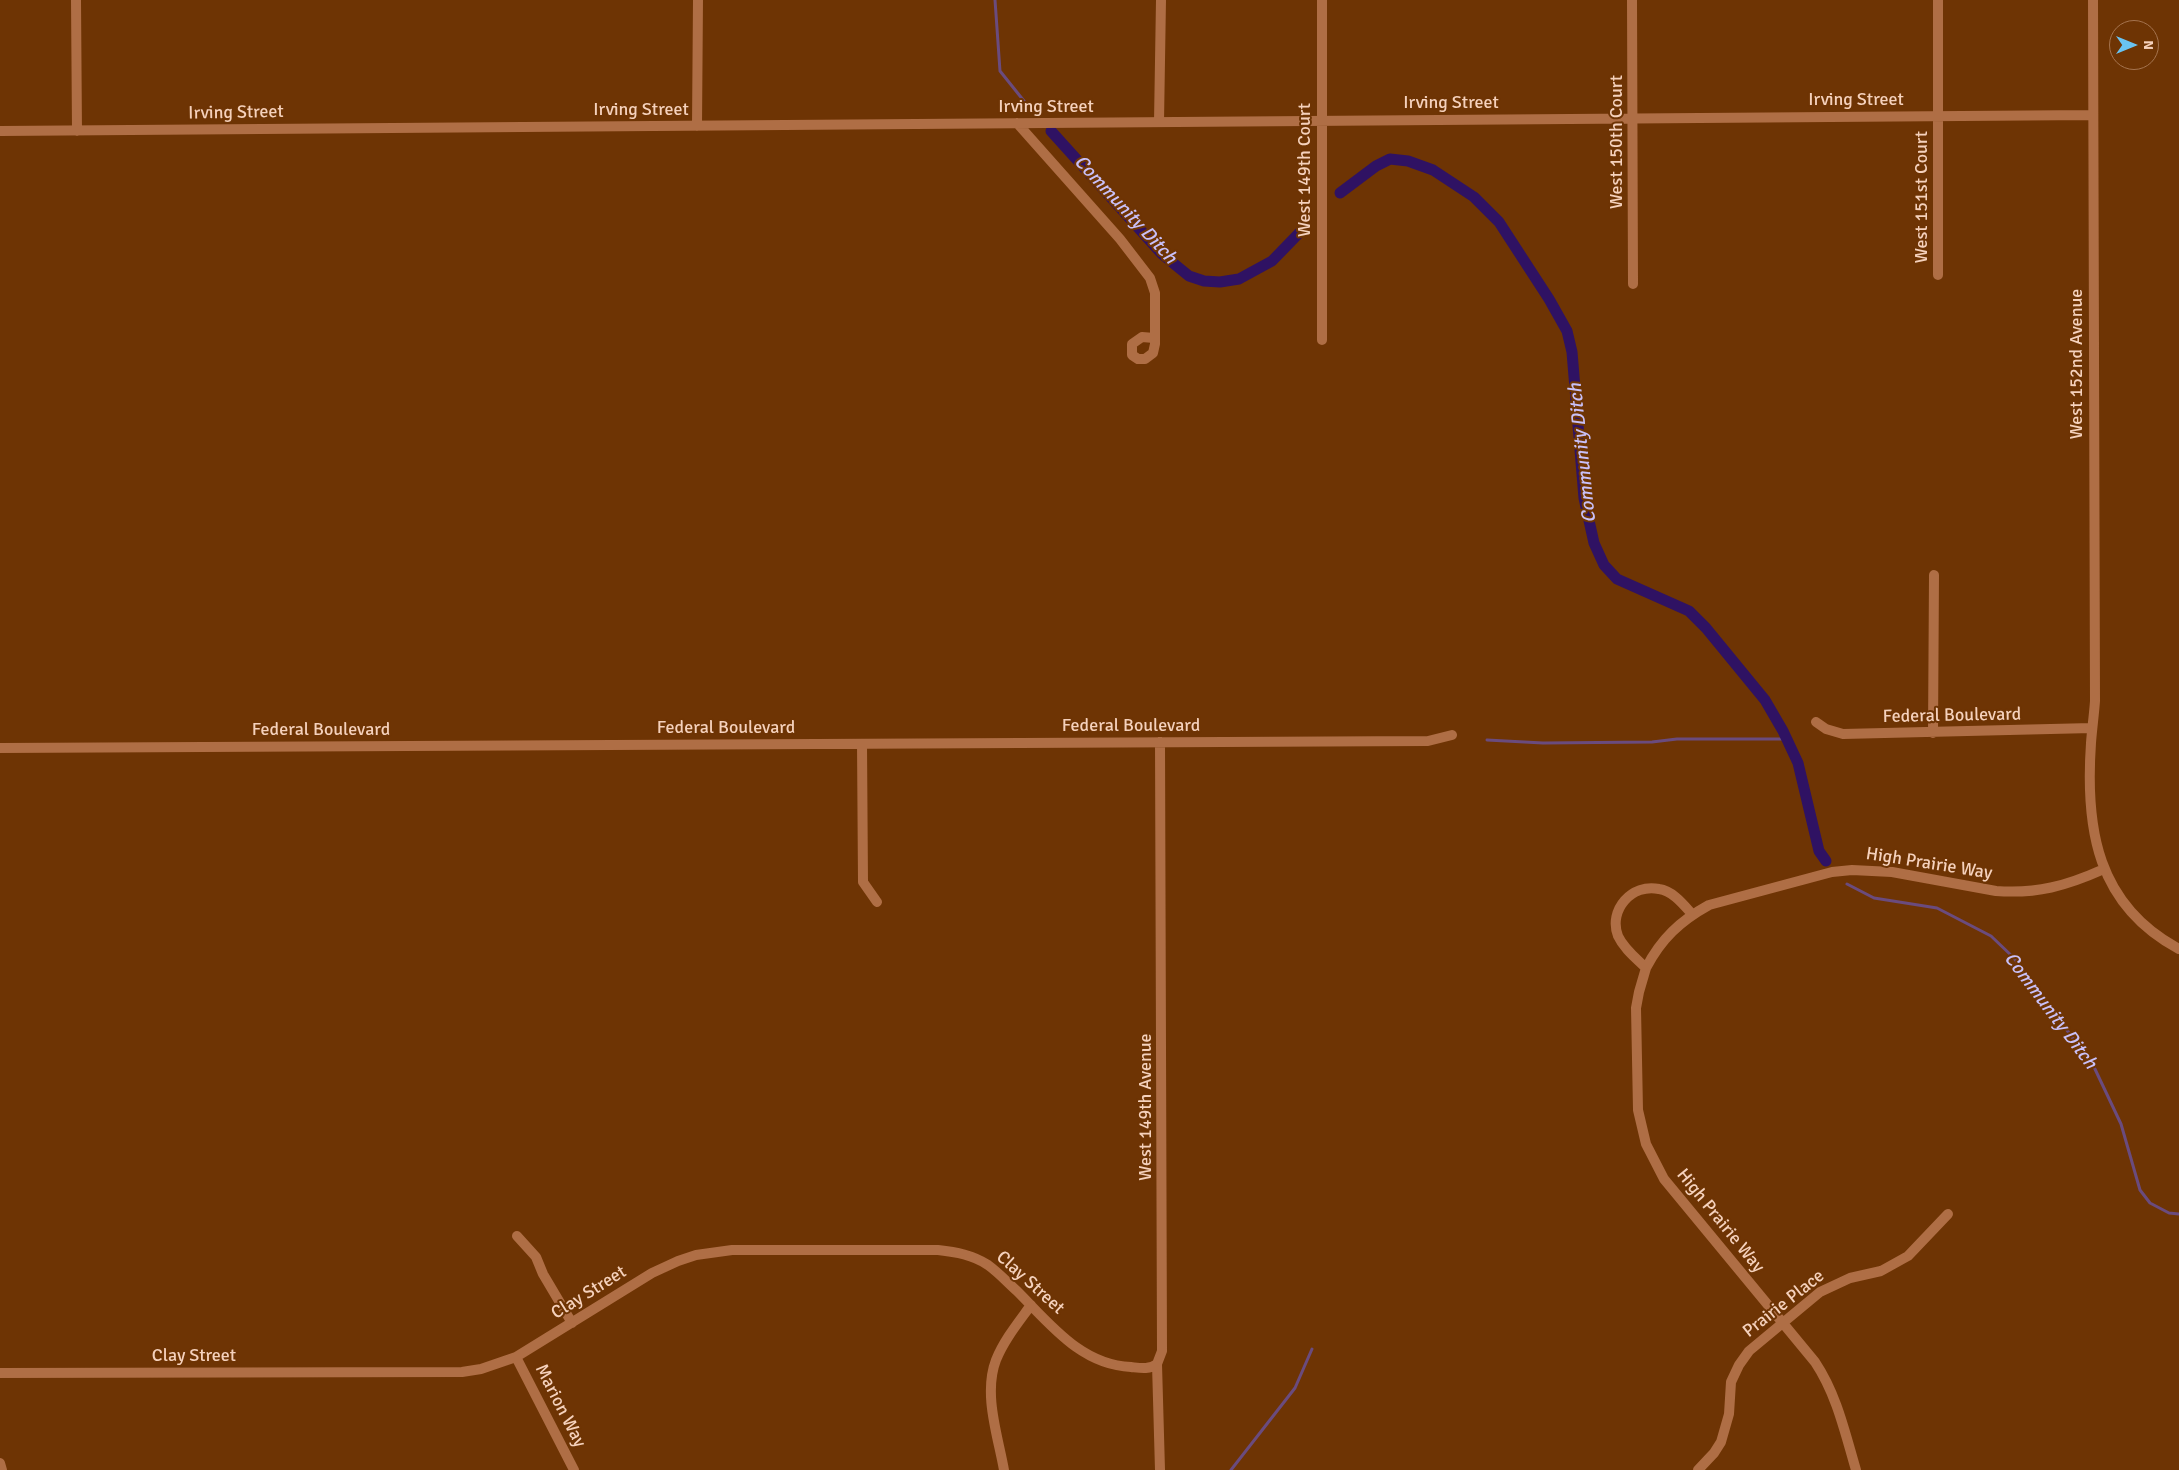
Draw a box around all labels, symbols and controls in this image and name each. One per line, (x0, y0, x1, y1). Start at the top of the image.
north arrow (2109, 20, 2159, 70)
text: N (2140, 40, 2157, 50)
street label: West 150th Court (1606, 75, 1628, 209)
street label: Irving Street (1808, 89, 1904, 111)
street label: Irving Street (1403, 92, 1499, 114)
street label: Irving Street (998, 96, 1094, 118)
street label: Irving Street (593, 99, 689, 121)
street label: Irving Street (188, 101, 284, 125)
street label: West 149th Court (1294, 103, 1316, 237)
street label: West 151st Court (1911, 131, 1933, 263)
water label: Community Ditch (1069, 151, 1181, 269)
street label: West 152nd Avenue (2066, 289, 2088, 439)
water label: Community Ditch (1564, 382, 1602, 524)
street label: Federal Boulevard (1883, 704, 2021, 728)
street label: Federal Boulevard (1062, 715, 1200, 737)
street label: Federal Boulevard (657, 717, 795, 739)
street label: Federal Boulevard (252, 719, 390, 741)
street label: High Prairie Way (1864, 843, 1994, 885)
water label: Community Ditch (1999, 948, 2101, 1074)
street label: West 149th Avenue (1135, 1033, 1157, 1181)
street label: High Prairie Way (1671, 1165, 1769, 1277)
street label: Clay Street (991, 1247, 1069, 1319)
street label: Clay Street (548, 1261, 630, 1325)
street label: Prairie Place (1739, 1266, 1829, 1342)
street label: Clay Street (152, 1345, 236, 1367)
street label: Marion Way (530, 1361, 590, 1451)

